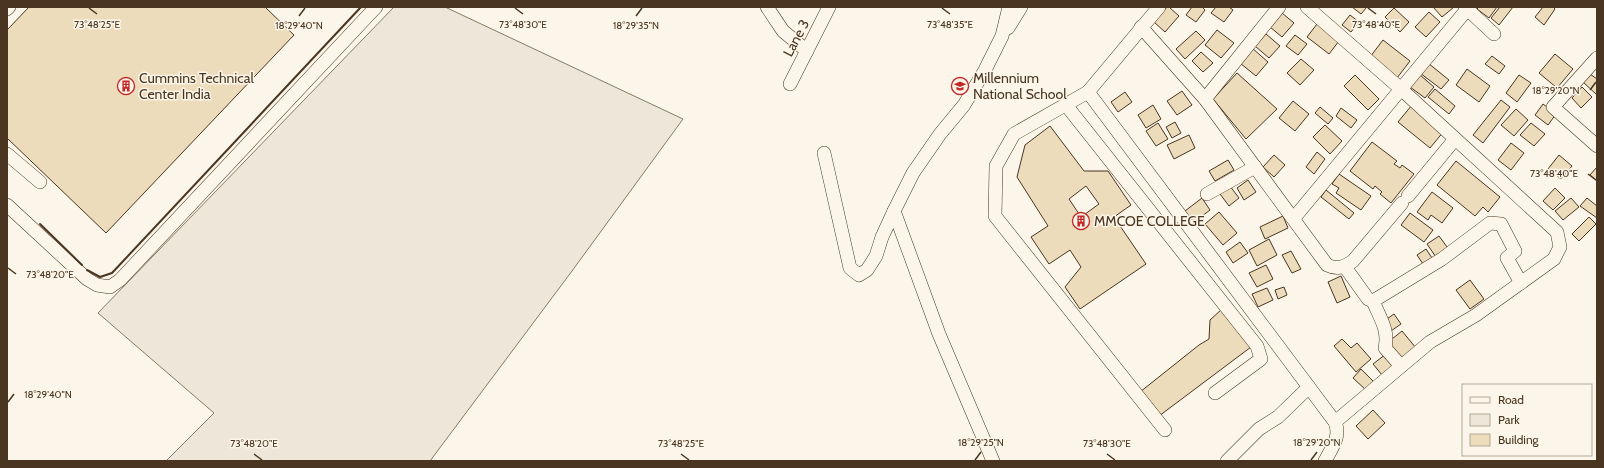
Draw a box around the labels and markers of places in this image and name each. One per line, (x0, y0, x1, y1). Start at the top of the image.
place label: Cummins Technical Center India (139, 69, 254, 103)
place label: Millennium National School (973, 69, 1067, 103)
building icon: Cummins Technical Center India (116, 76, 136, 96)
school or university icon: Millennium National School (950, 76, 970, 96)
building icon: MMCOE COLLEGE (1071, 211, 1091, 231)
place label: MMCOE COLLEGE (1094, 212, 1205, 230)

